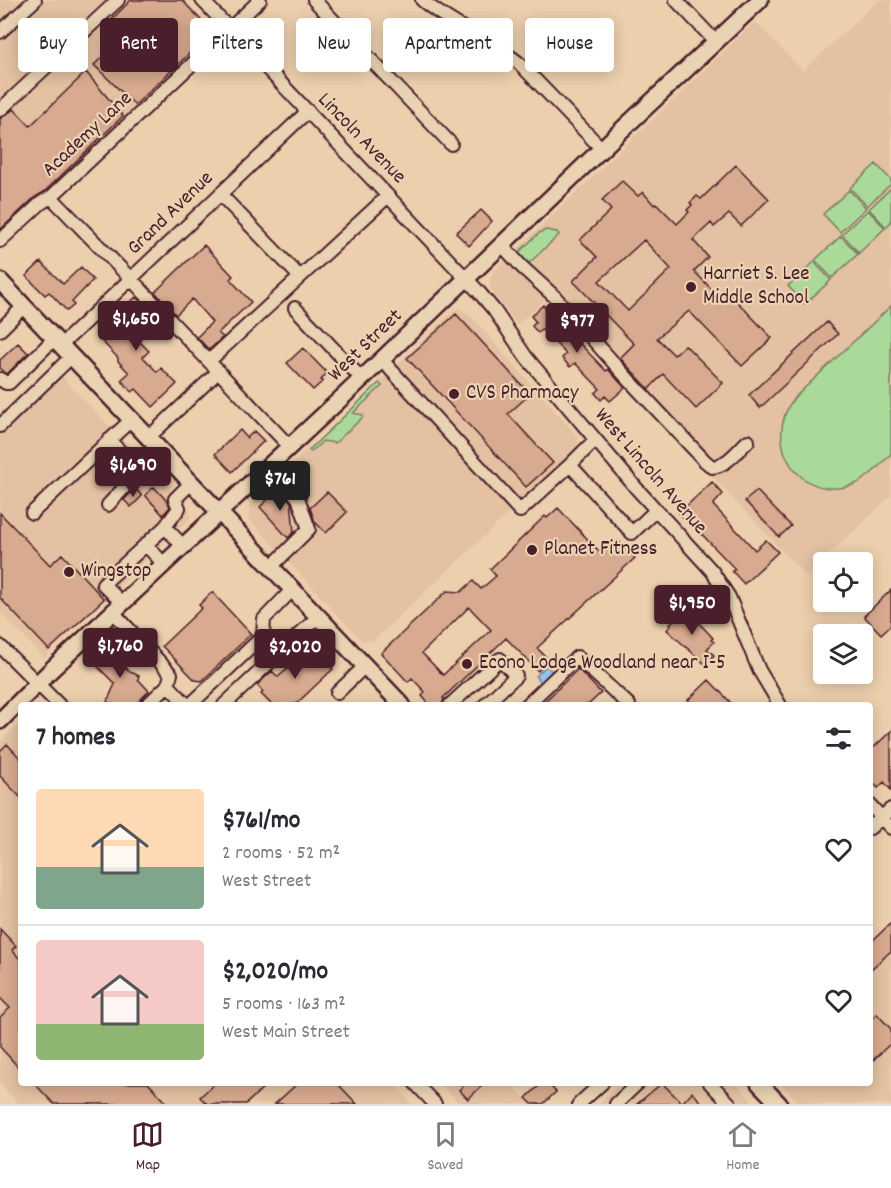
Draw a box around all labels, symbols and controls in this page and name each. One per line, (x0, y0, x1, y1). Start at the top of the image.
chip: Buy (18, 18, 88, 72)
chip: Rent (100, 18, 178, 72)
chip: Filters (190, 18, 284, 72)
chip: New (296, 18, 371, 72)
chip: Apartment (383, 18, 513, 72)
chip: House (525, 18, 614, 72)
street label: Academy Lane (36, 85, 140, 185)
street label: Lincoln Avenue (310, 87, 412, 191)
street label: Grand Avenue (121, 165, 221, 263)
place label: Harriet S. Lee Middle School (703, 260, 809, 314)
marker: Harriet S. Lee Middle School (684, 280, 698, 294)
pin: $1,650 (87, 301, 185, 352)
street label: West Street (322, 302, 410, 389)
pin: $977 (541, 303, 613, 354)
text: $1,650 (112, 306, 160, 334)
text: $977 (560, 308, 594, 336)
place label: CVS Pharmacy (466, 379, 579, 409)
marker: CVS Pharmacy (447, 387, 461, 401)
street label: West Lincoln Avenue (586, 402, 714, 542)
pin: $1,690 (84, 447, 182, 498)
text: $1,690 (109, 452, 157, 480)
pin: $761 (244, 461, 316, 512)
text: $761 (264, 466, 296, 494)
place label: Planet Fitness (544, 535, 657, 565)
marker: Planet Fitness (525, 543, 539, 557)
map controls (813, 552, 873, 684)
button: locate (813, 552, 873, 612)
place label: Wingstop (81, 557, 151, 587)
marker: Wingstop (62, 565, 76, 579)
pin: $1,950 (643, 585, 741, 636)
text: $1,950 (668, 590, 716, 618)
button: layers (813, 624, 873, 684)
pin: $1,760 (71, 628, 169, 679)
pin: $2,020 (246, 629, 344, 680)
text: $1,760 (97, 633, 143, 661)
text: $2,020 (268, 634, 322, 662)
place label: Econo Lodge Woodland near I-5 (479, 649, 726, 679)
marker: Econo Lodge Woodland near I-5 (460, 657, 474, 671)
text: 7 homes (36, 720, 116, 757)
icon: filters (822, 722, 855, 755)
text: $761/mo (222, 803, 300, 840)
icon: home (84, 813, 156, 885)
icon: heart (822, 833, 855, 866)
text: 2 rooms · 52 m² (222, 840, 340, 868)
text: West Street (222, 868, 311, 896)
text: $2,020/mo (222, 954, 328, 991)
icon: home (84, 964, 156, 1036)
icon: heart (822, 984, 855, 1017)
text: 5 rooms · 163 m² (222, 991, 346, 1019)
text: West Main Street (222, 1019, 350, 1047)
tab: Map (131, 1118, 164, 1177)
tab: Saved (427, 1118, 463, 1177)
tab: Home (726, 1118, 760, 1177)

